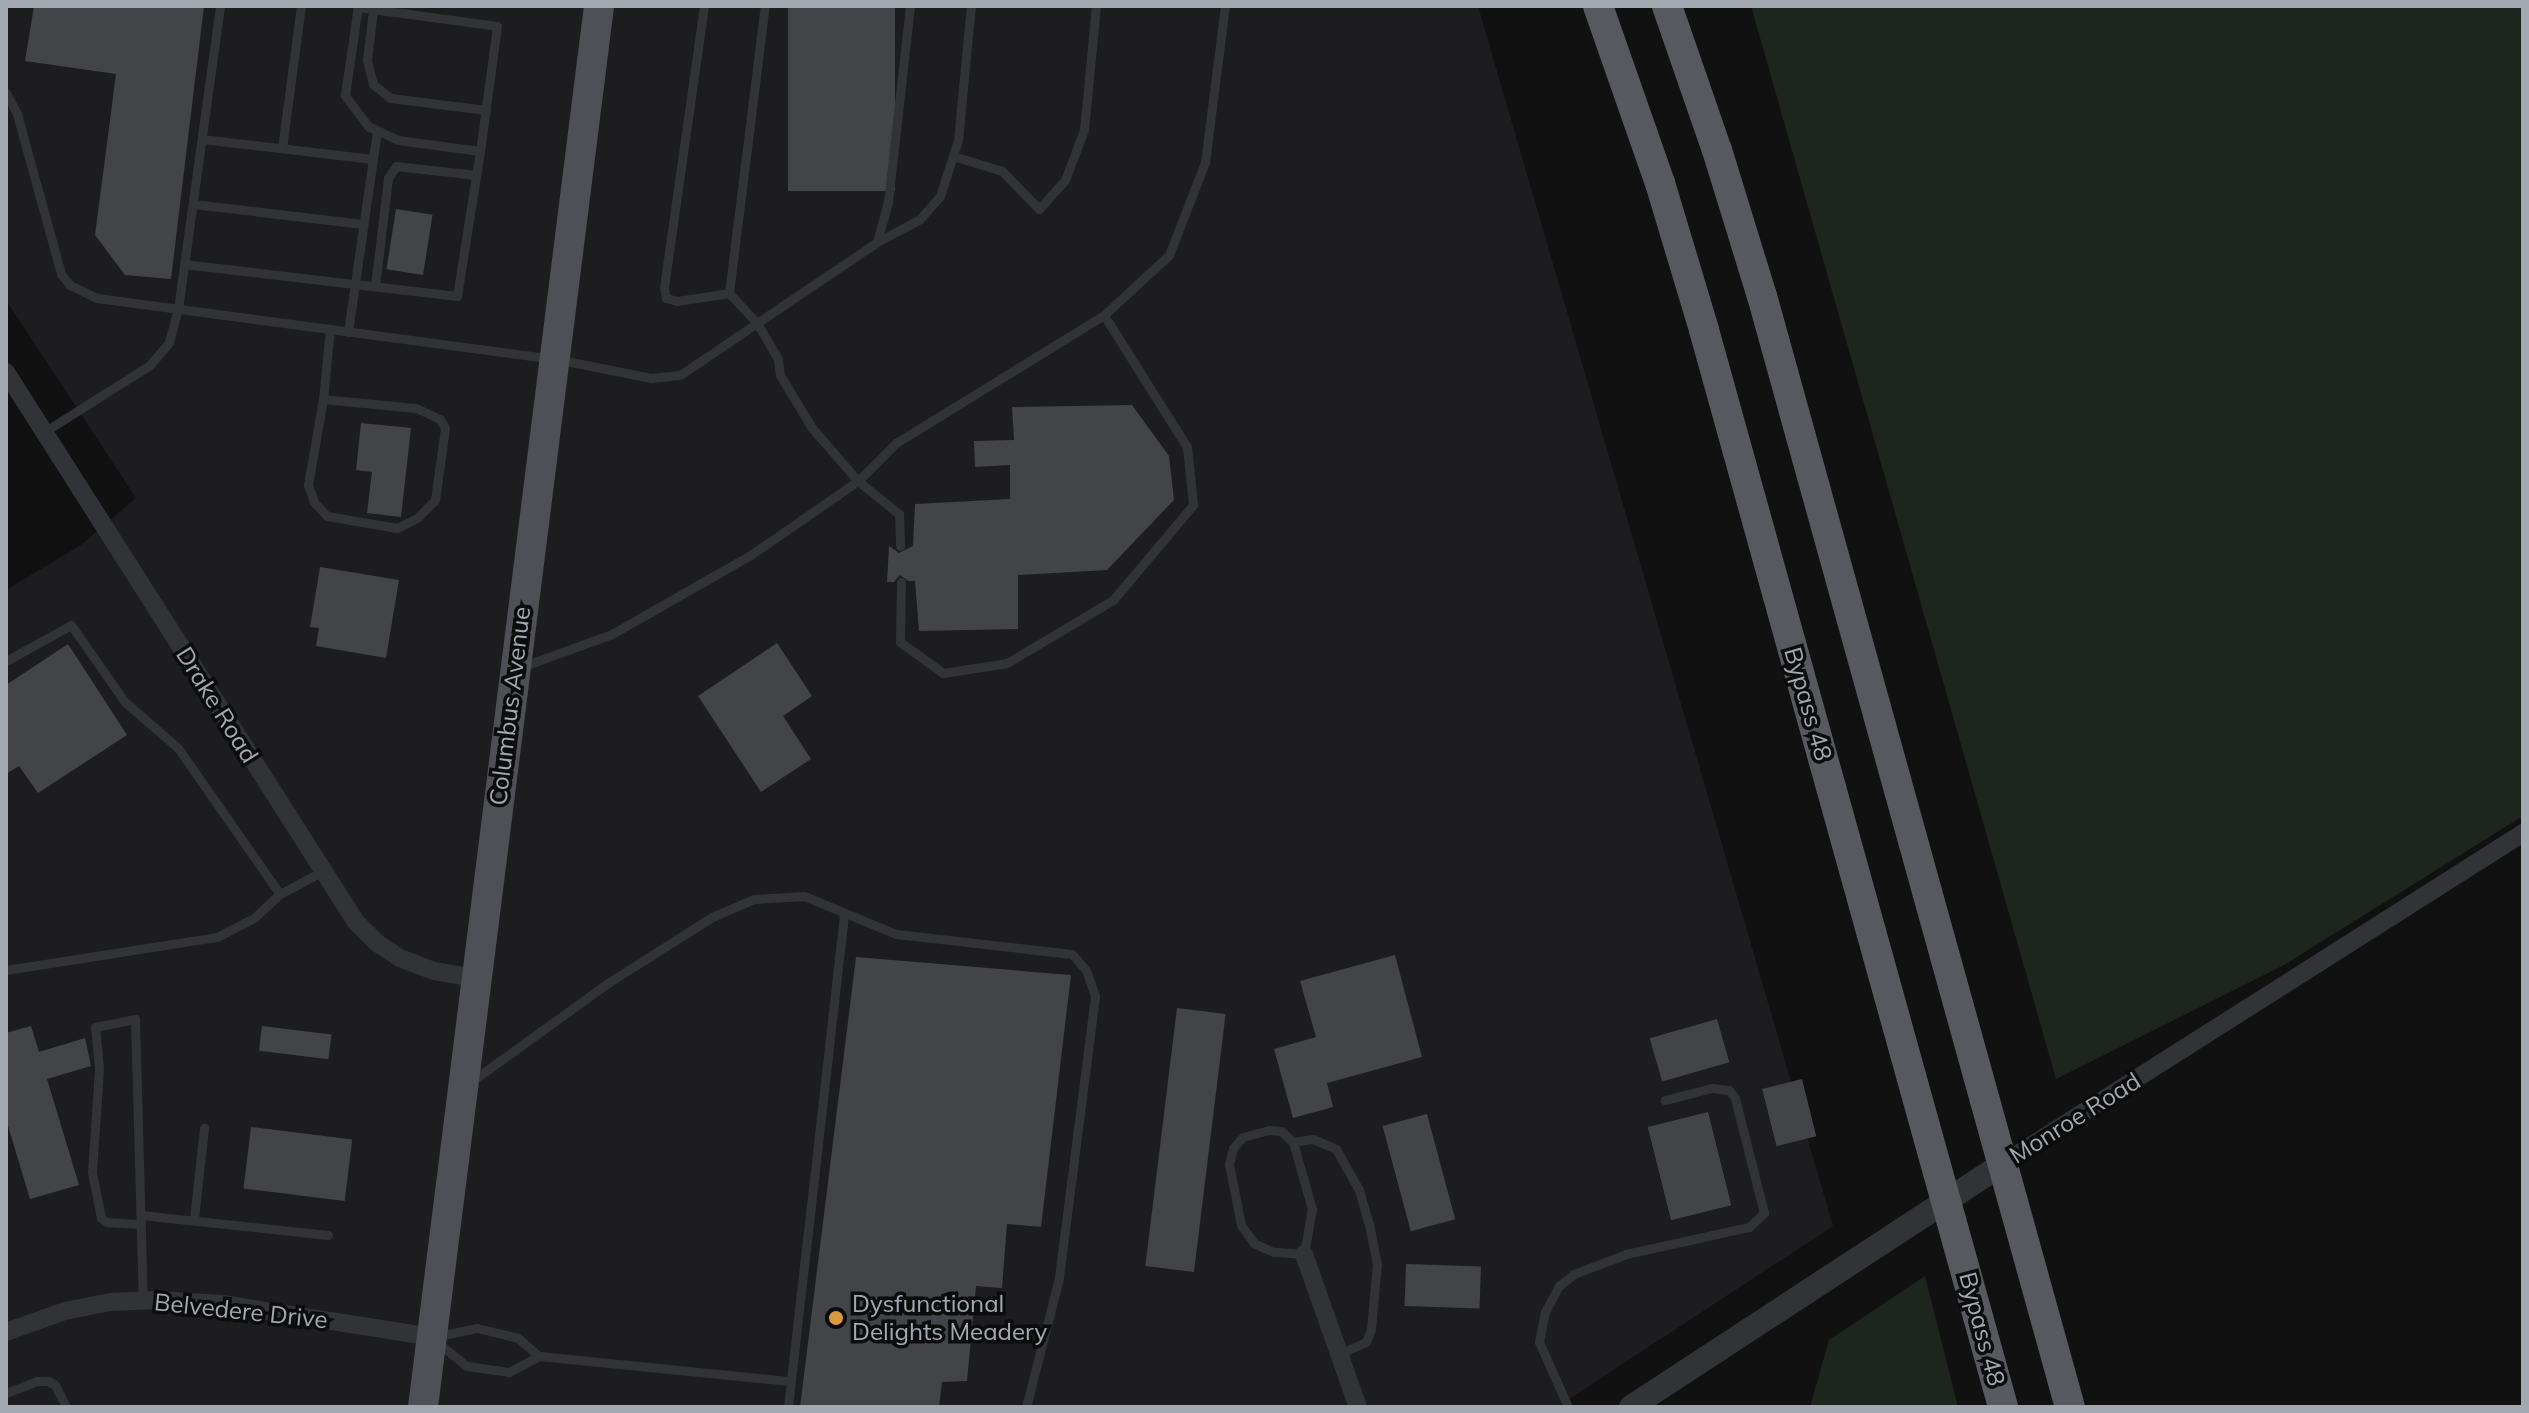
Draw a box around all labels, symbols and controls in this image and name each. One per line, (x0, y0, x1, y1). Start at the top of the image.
street label: Columbus Avenue (484, 605, 536, 807)
street label: Drake Road (170, 642, 264, 768)
street label: Bypass 48 (1778, 644, 1838, 764)
street label: Monroe Road (2004, 1066, 2146, 1170)
street label: Bypass 48 (1953, 1269, 2011, 1389)
street label: Belvedere Drive (153, 1288, 329, 1334)
place label: Dysfunctional Delights Meadery (852, 1290, 1047, 1346)
marker: Dysfunctional Delights Meadery (827, 1309, 845, 1327)

